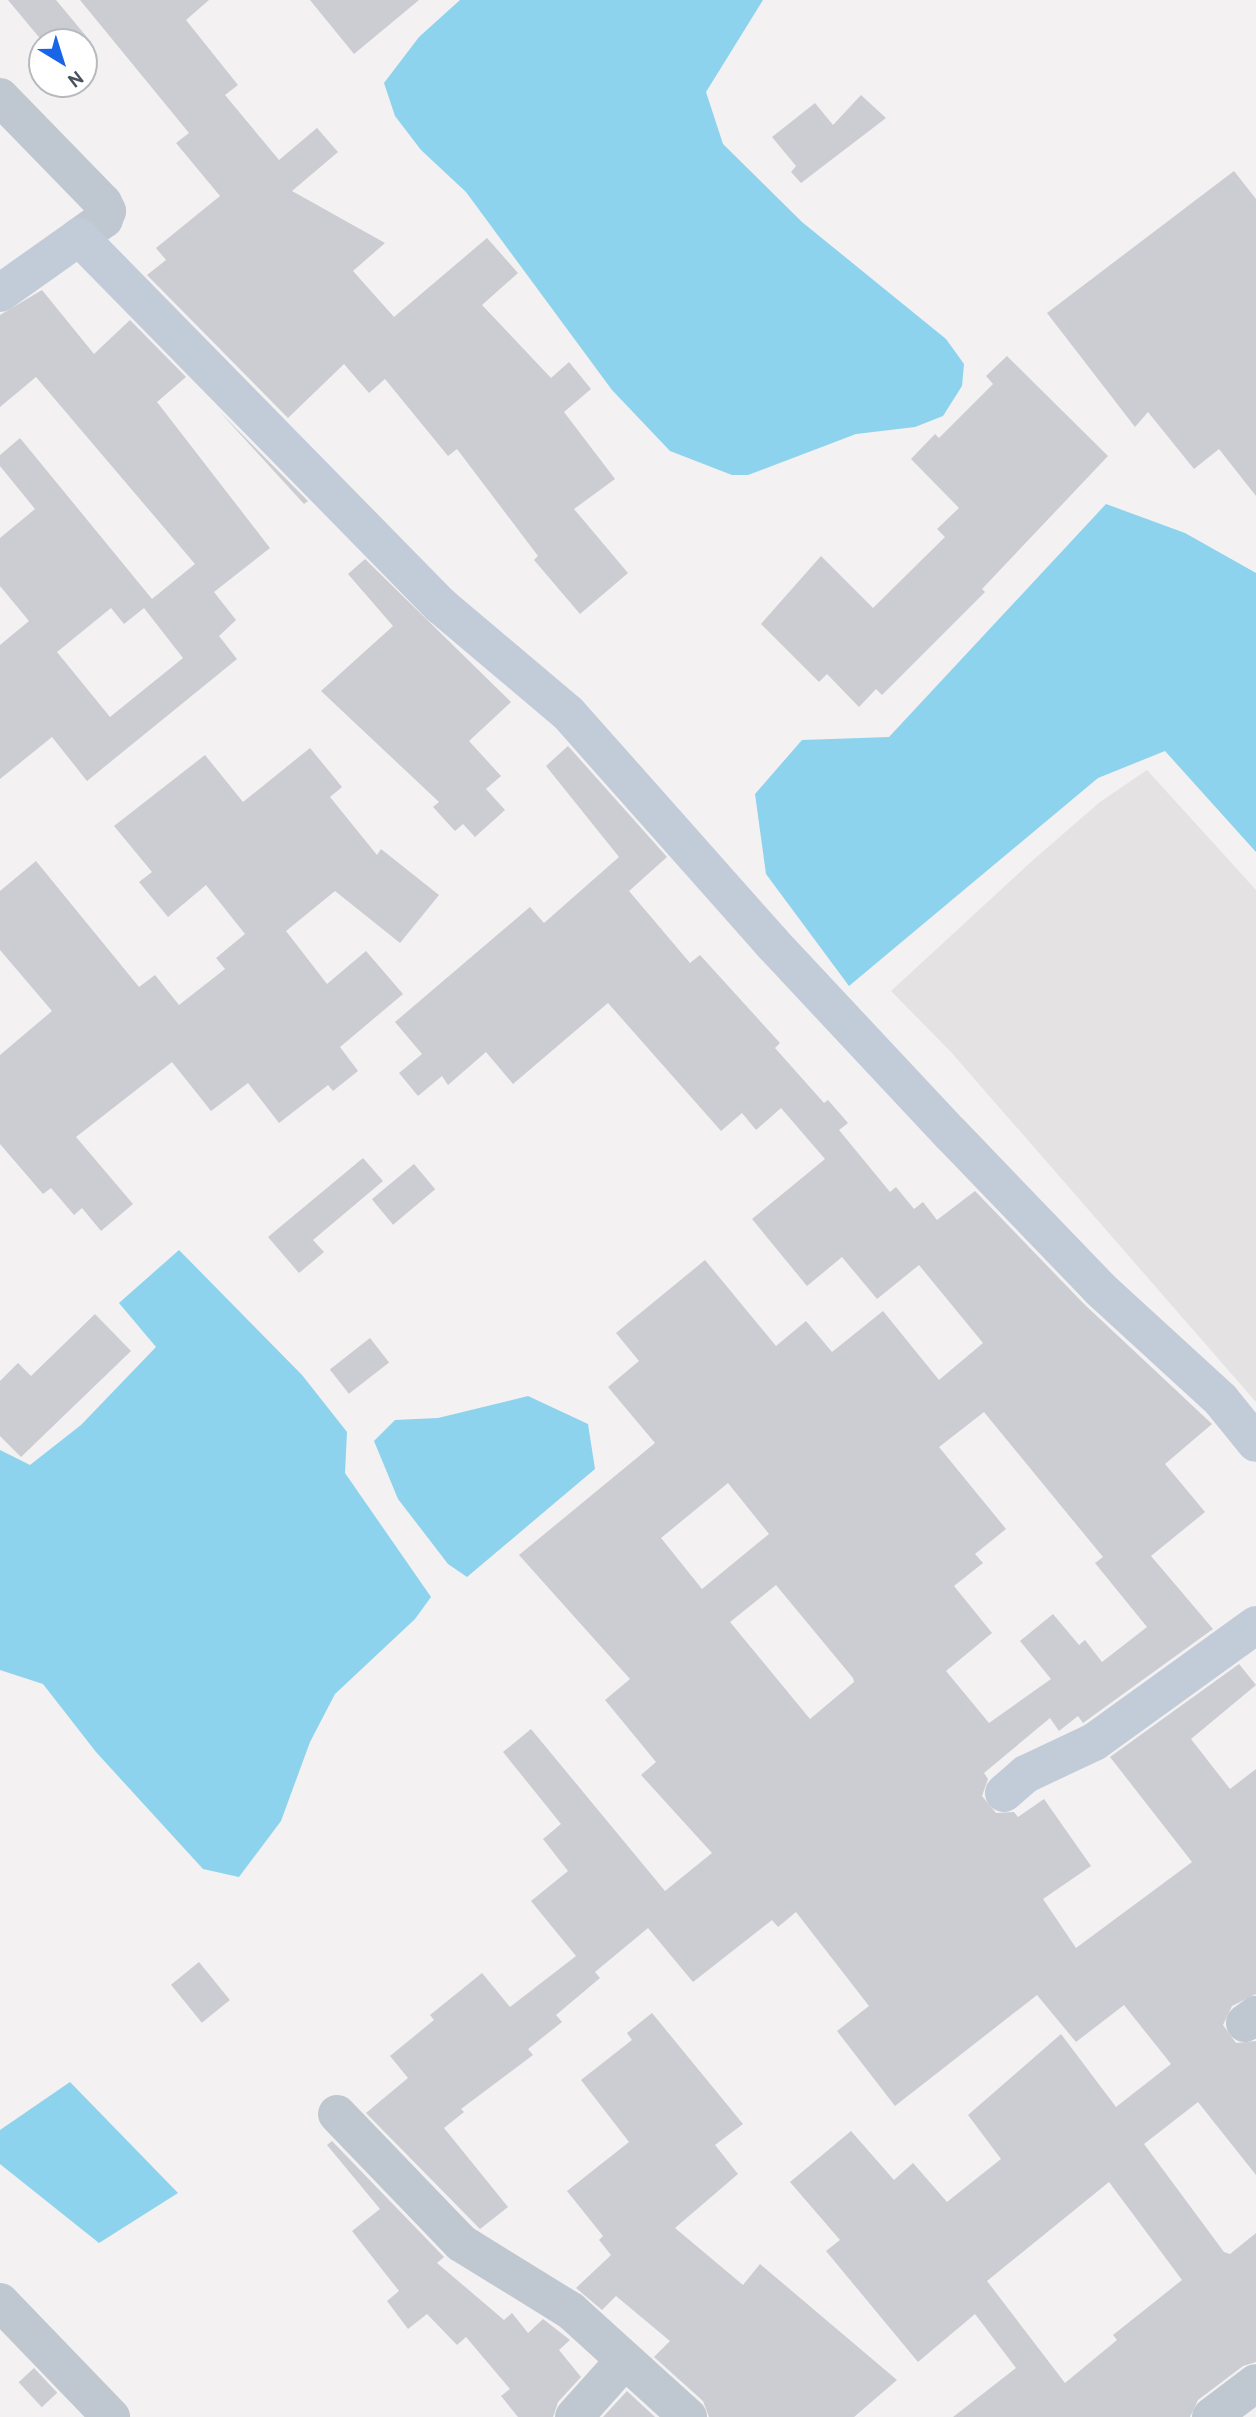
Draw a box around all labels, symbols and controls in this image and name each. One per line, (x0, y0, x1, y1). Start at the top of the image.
north arrow (28, 28, 98, 98)
text: N (62, 64, 87, 92)

